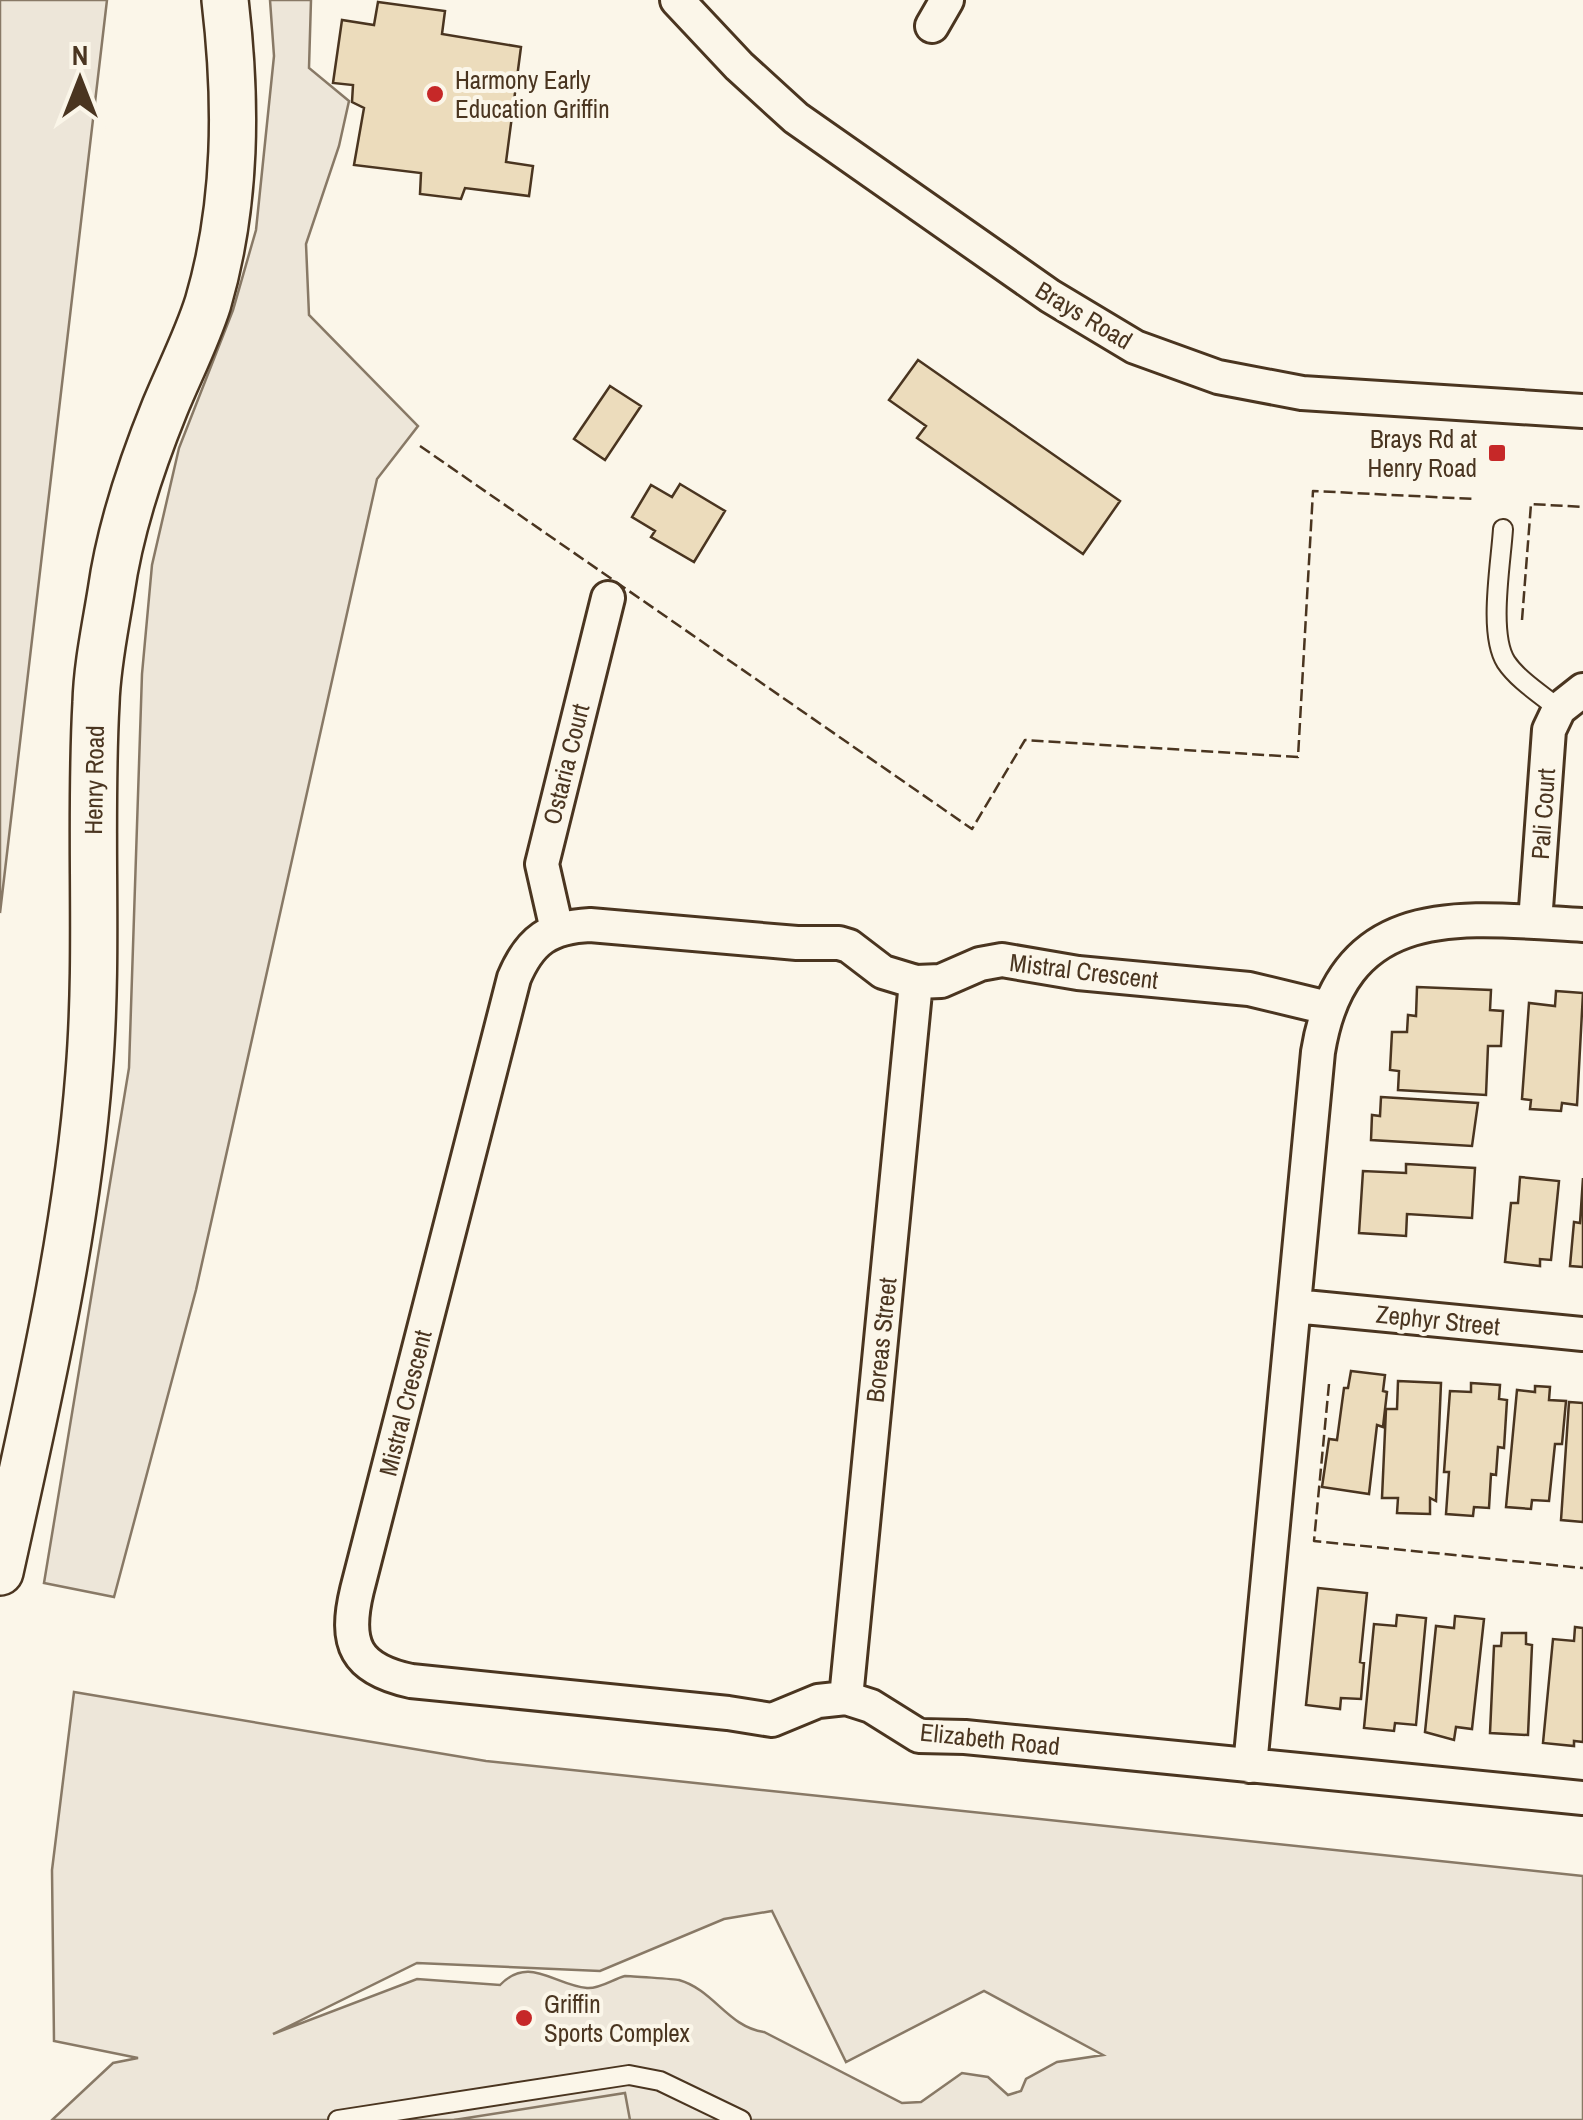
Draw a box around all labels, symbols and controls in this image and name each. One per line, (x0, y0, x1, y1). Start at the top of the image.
north arrow (30, 30, 130, 130)
text: N (72, 36, 88, 74)
place label: Harmony Early Education Griffin (455, 63, 610, 126)
marker: Harmony Early Education Griffin (424, 83, 446, 105)
street label: Brays Road (1029, 273, 1139, 357)
place label: Brays Rd at Henry Road (1368, 422, 1477, 485)
marker: Brays Rd at Henry Road (1486, 442, 1508, 464)
street label: Ostaria Court (535, 700, 597, 828)
street label: Henry Road (76, 725, 112, 835)
street label: Pali Court (1523, 767, 1563, 861)
street label: Mistral Crescent (1008, 945, 1160, 997)
street label: Boreas Street (858, 1276, 904, 1404)
street label: Zephyr Street (1374, 1297, 1502, 1343)
street label: Mistral Crescent (370, 1326, 440, 1480)
street label: Elizabeth Road (919, 1715, 1061, 1763)
place label: Griffin Sports Complex (544, 1987, 691, 2050)
marker: Griffin Sports Complex (513, 2007, 535, 2029)

